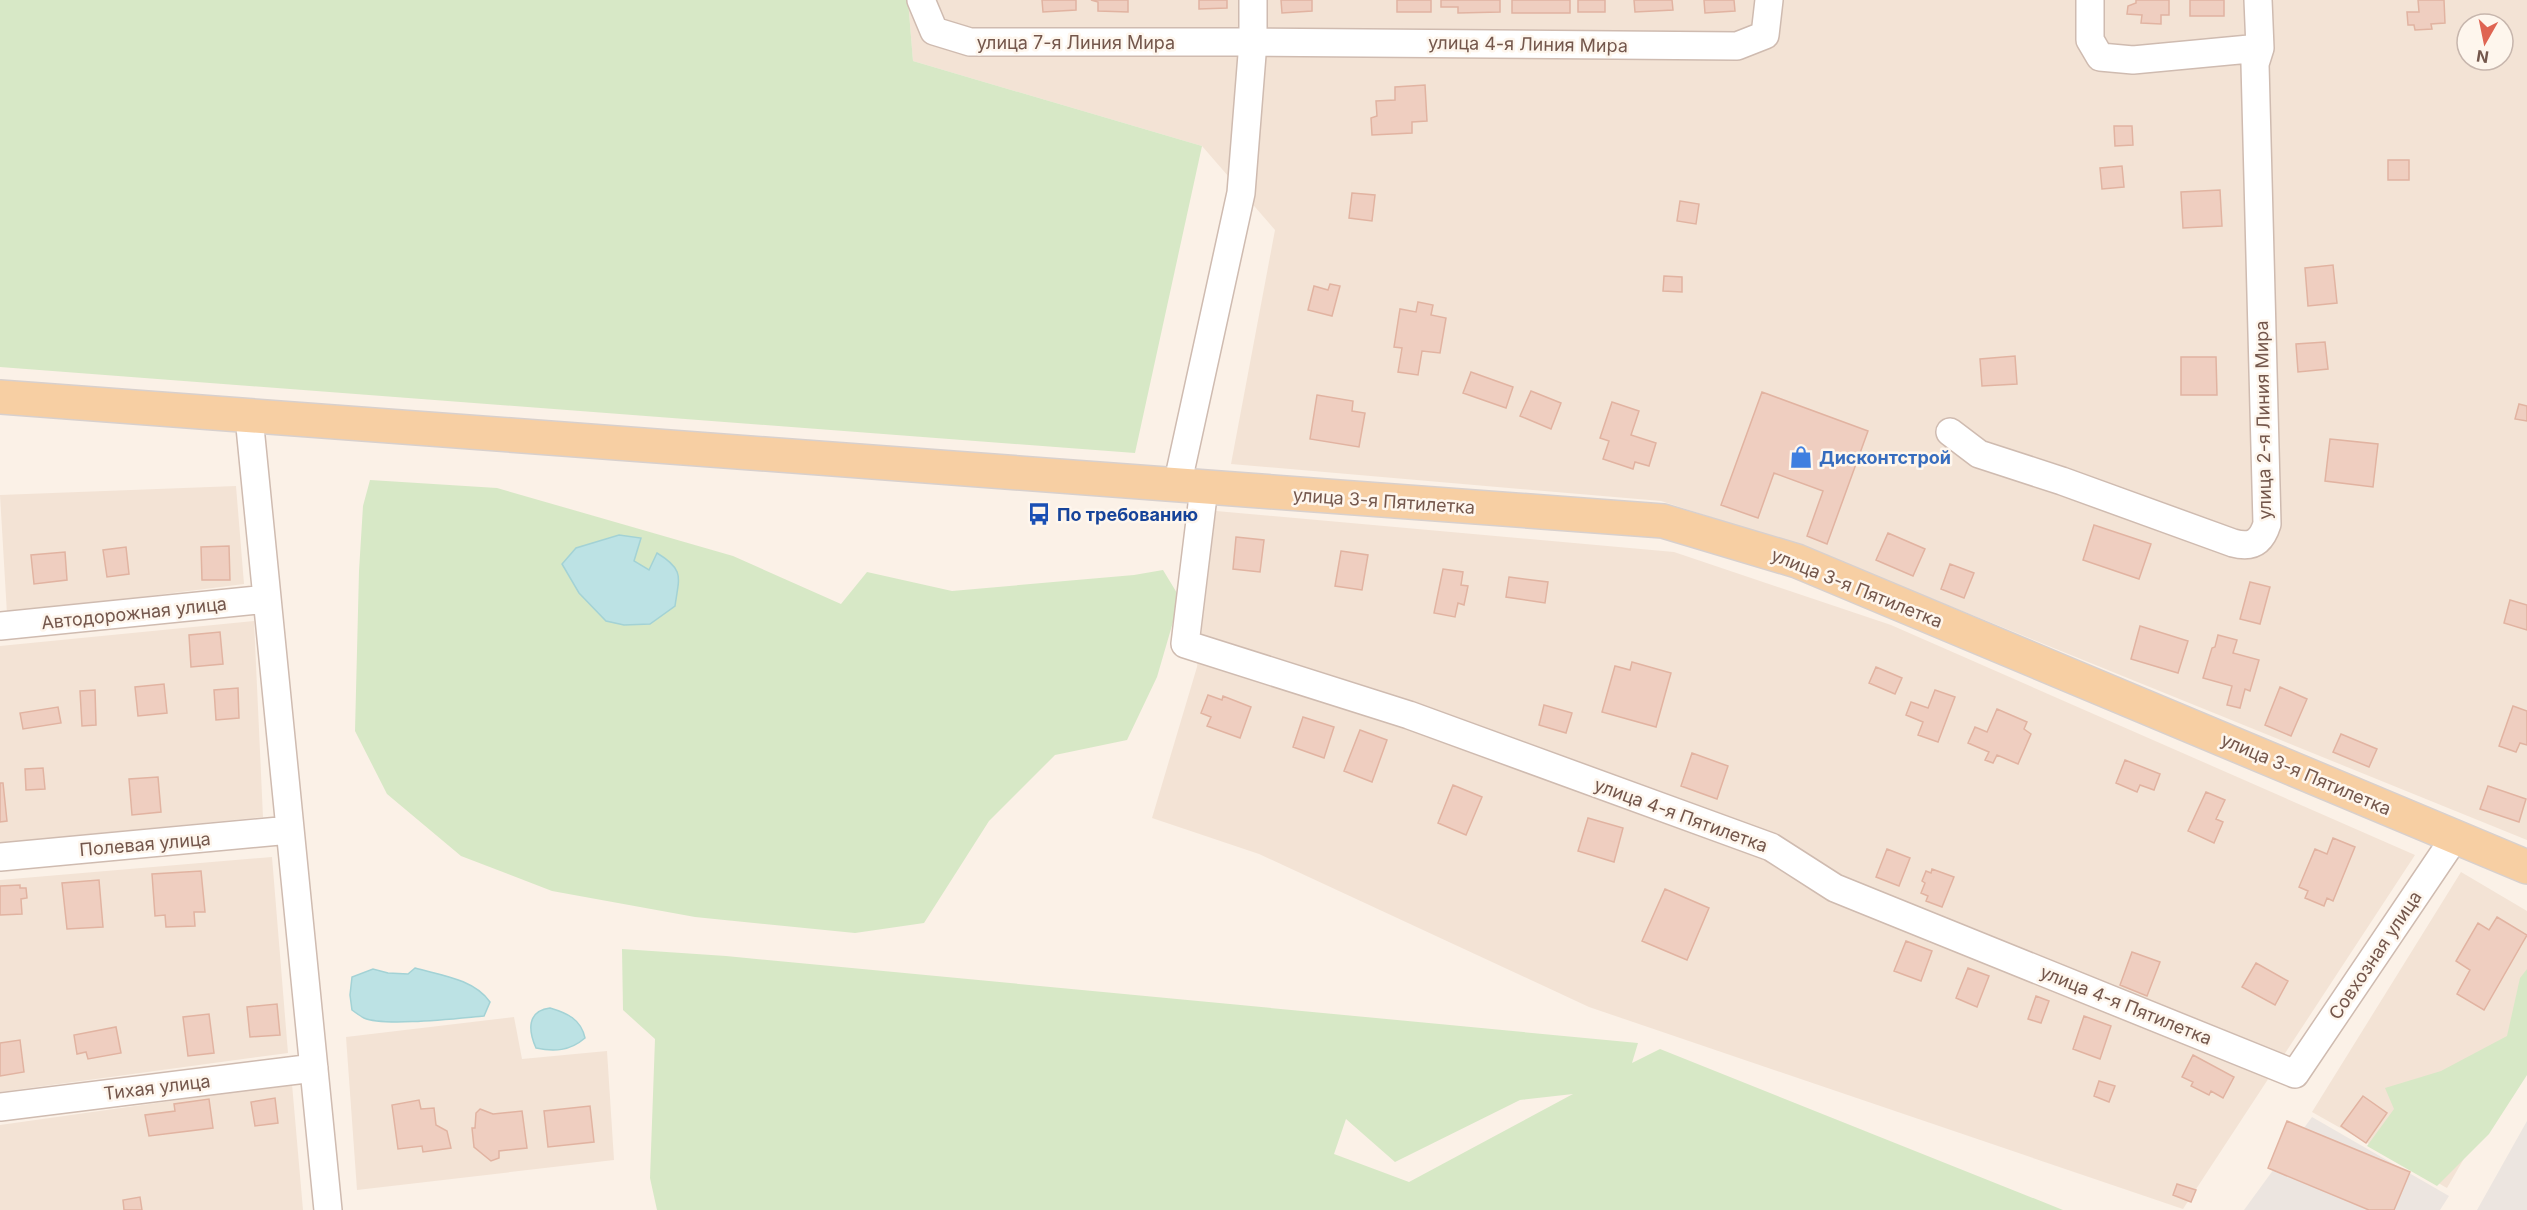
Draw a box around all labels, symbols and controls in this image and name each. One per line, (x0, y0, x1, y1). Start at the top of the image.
north arrow (2455, 12, 2515, 72)
street label: улица 7-я Линия Мира (977, 32, 1175, 53)
street label: улица 4-я Линия Мира (1428, 32, 1628, 56)
text: N (2475, 46, 2490, 68)
street label: улица 2-я Линия Мира (2251, 320, 2275, 520)
shop icon: Дисконтстрой (1788, 444, 1814, 470)
place label: Дисконтстрой (1819, 447, 1951, 468)
street label: улица 3-я Пятилетка (1292, 484, 1476, 518)
bus stop icon: По требованию (1026, 501, 1052, 527)
place label: По требованию (1057, 504, 1198, 525)
street label: улица 3-я Пятилетка (1768, 544, 1946, 632)
street label: Автодорожная улица (40, 593, 228, 633)
street label: улица 3-я Пятилетка (2218, 729, 2394, 819)
street label: улица 4-я Пятилетка (1591, 774, 1771, 856)
street label: Полевая улица (79, 828, 211, 860)
street label: Совхозная улица (2324, 887, 2426, 1023)
street label: улица 4-я Пятилетка (2037, 961, 2215, 1049)
street label: Тихая улица (102, 1070, 212, 1104)

